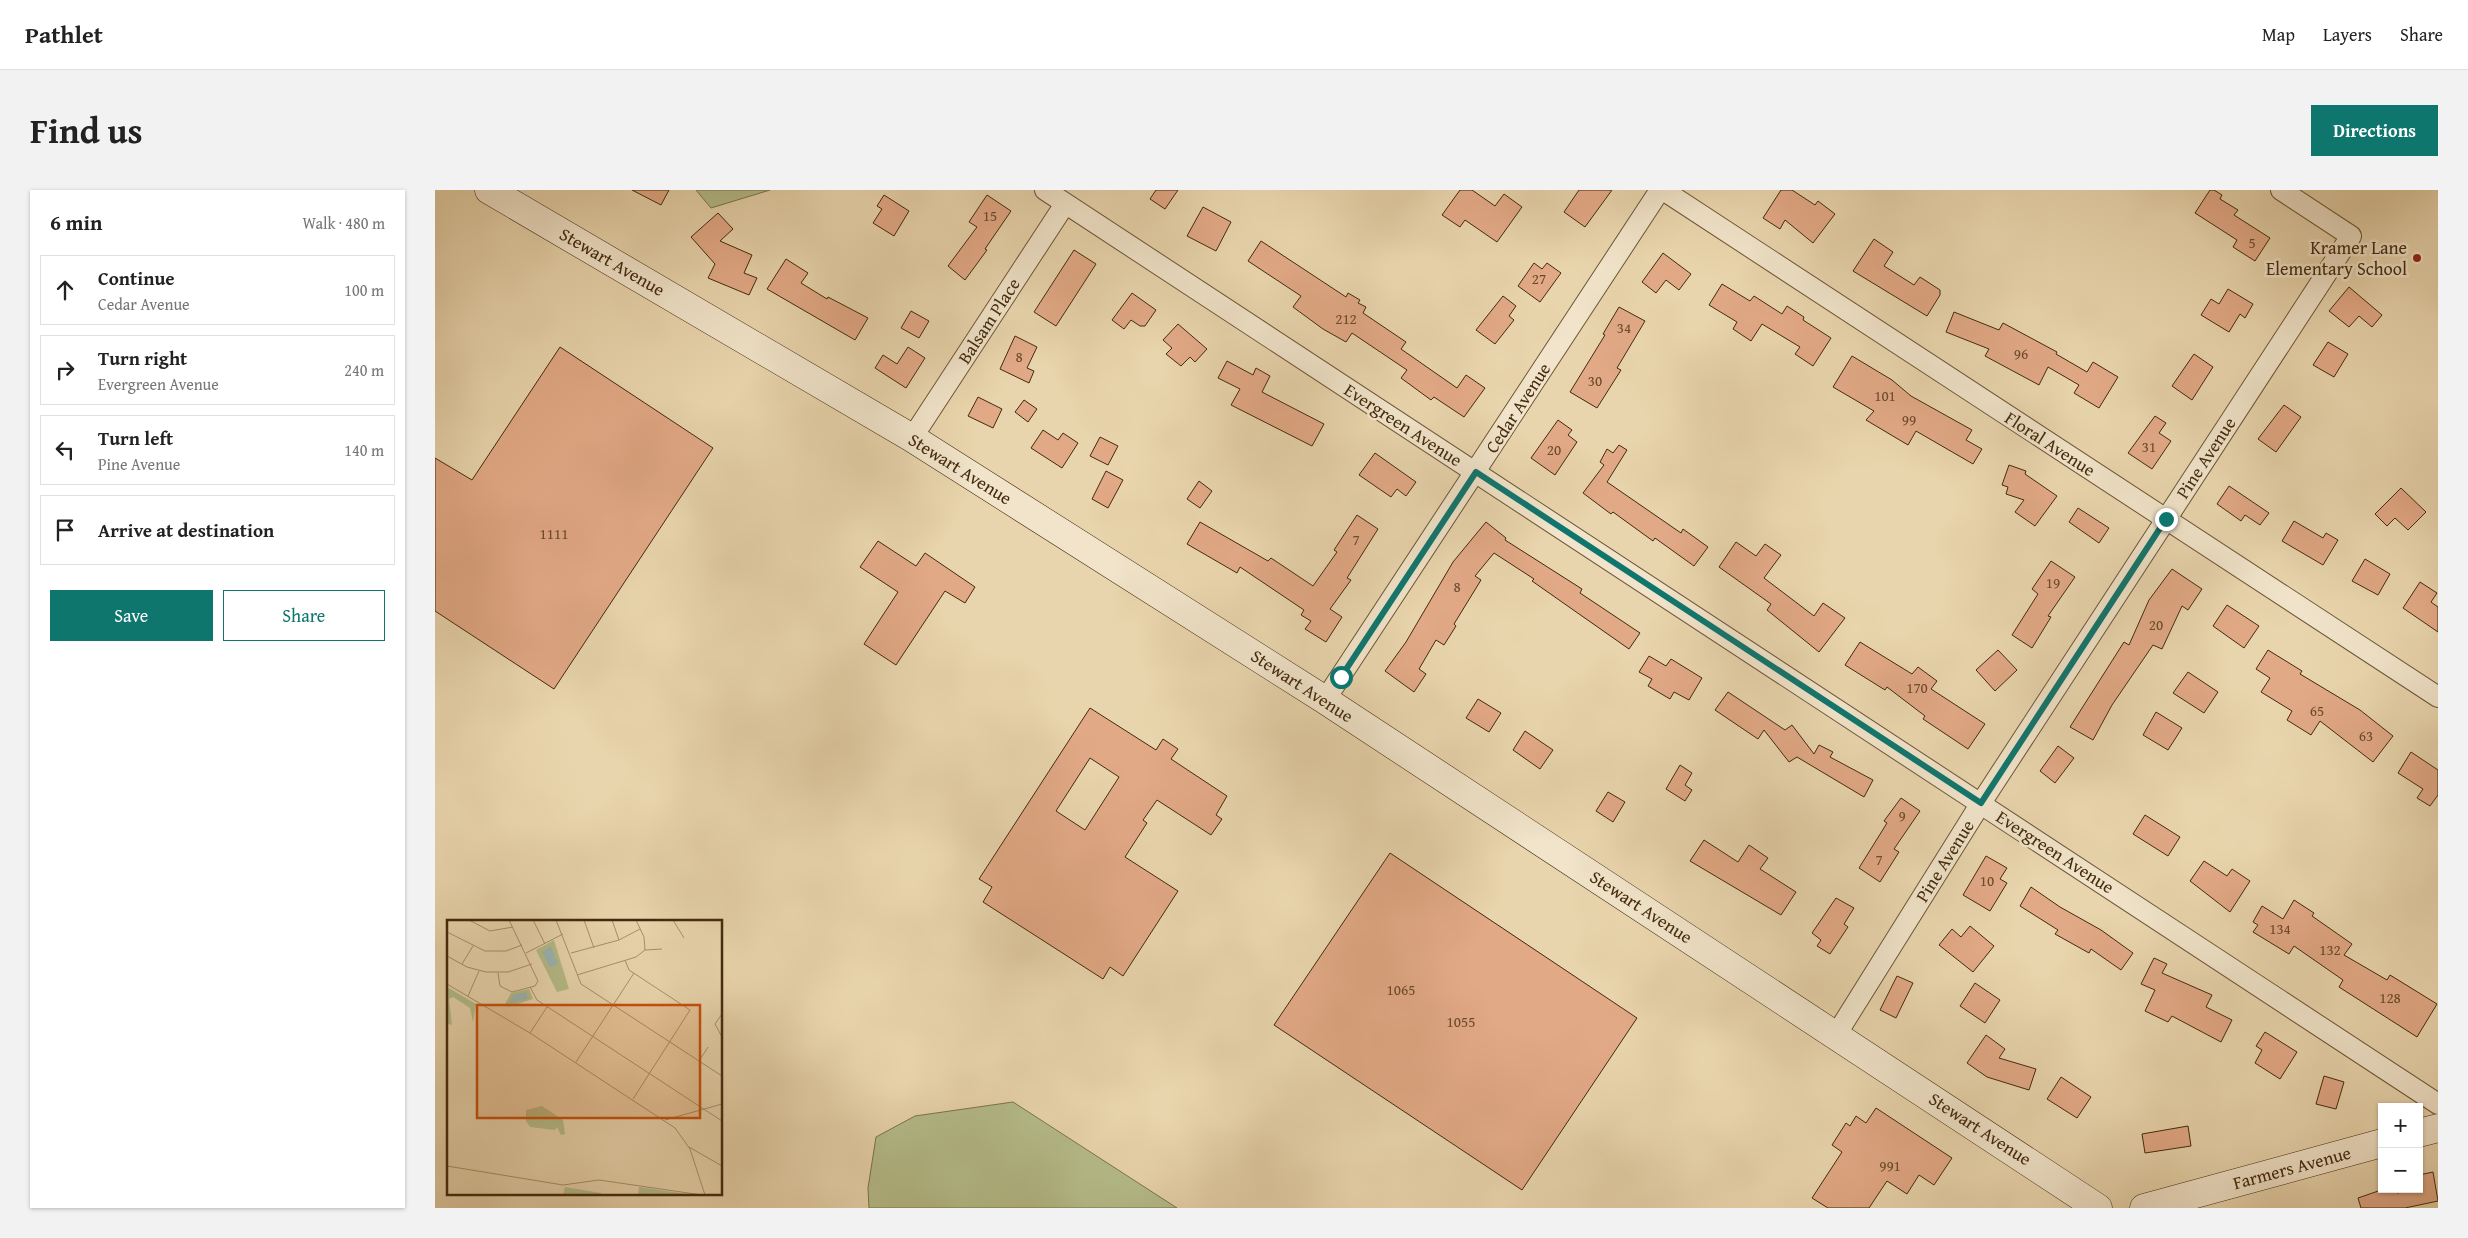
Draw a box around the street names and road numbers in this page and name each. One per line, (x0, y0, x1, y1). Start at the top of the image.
street label: Stewart Avenue (555, 220, 670, 303)
street label: Balsam Place (951, 272, 1027, 369)
street label: Cedar Avenue (1478, 357, 1557, 458)
street label: Evergreen Avenue (1339, 376, 1468, 473)
street label: Floral Avenue (2000, 404, 2101, 483)
street label: Pine Avenue (2169, 412, 2242, 504)
street label: Stewart Avenue (903, 426, 1017, 511)
street label: Stewart Avenue (1246, 642, 1359, 729)
street label: Evergreen Avenue (1991, 803, 2120, 900)
street label: Pine Avenue (1909, 814, 1981, 907)
street label: Stewart Avenue (1585, 863, 1698, 950)
street label: Stewart Avenue (1924, 1085, 2037, 1172)
street label: Farmers Avenue (2230, 1139, 2354, 1196)

